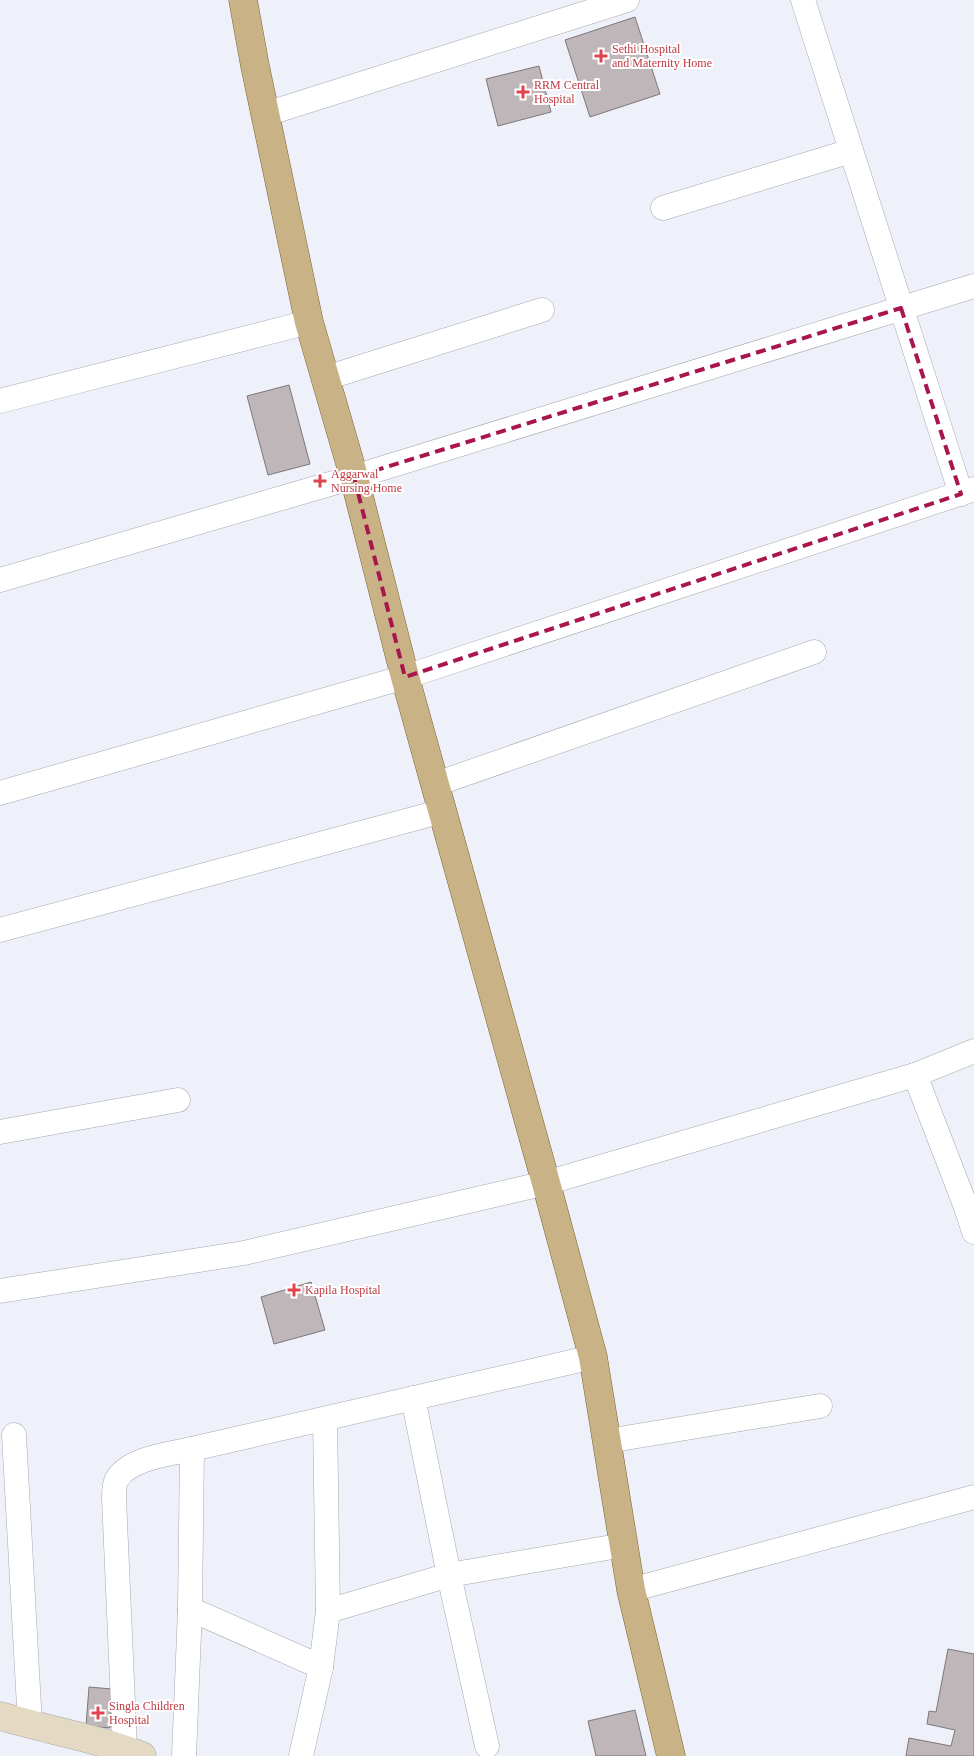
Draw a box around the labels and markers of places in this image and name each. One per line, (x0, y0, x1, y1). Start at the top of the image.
place label: Sethi Hospital and Maternity Home (612, 42, 712, 70)
marker: Sethi Hospital and Maternity Home (594, 49, 608, 63)
place label: RRM Central Hospital (534, 78, 600, 106)
marker: RRM Central Hospital (516, 85, 530, 99)
place label: Aggarwal Nursing Home (331, 467, 402, 495)
marker: Aggarwal Nursing Home (313, 474, 327, 488)
marker: Kapila Hospital (287, 1283, 301, 1297)
place label: Kapila Hospital (305, 1283, 381, 1297)
place label: Singla Children Hospital (109, 1699, 185, 1727)
marker: Singla Children Hospital (91, 1706, 105, 1720)

